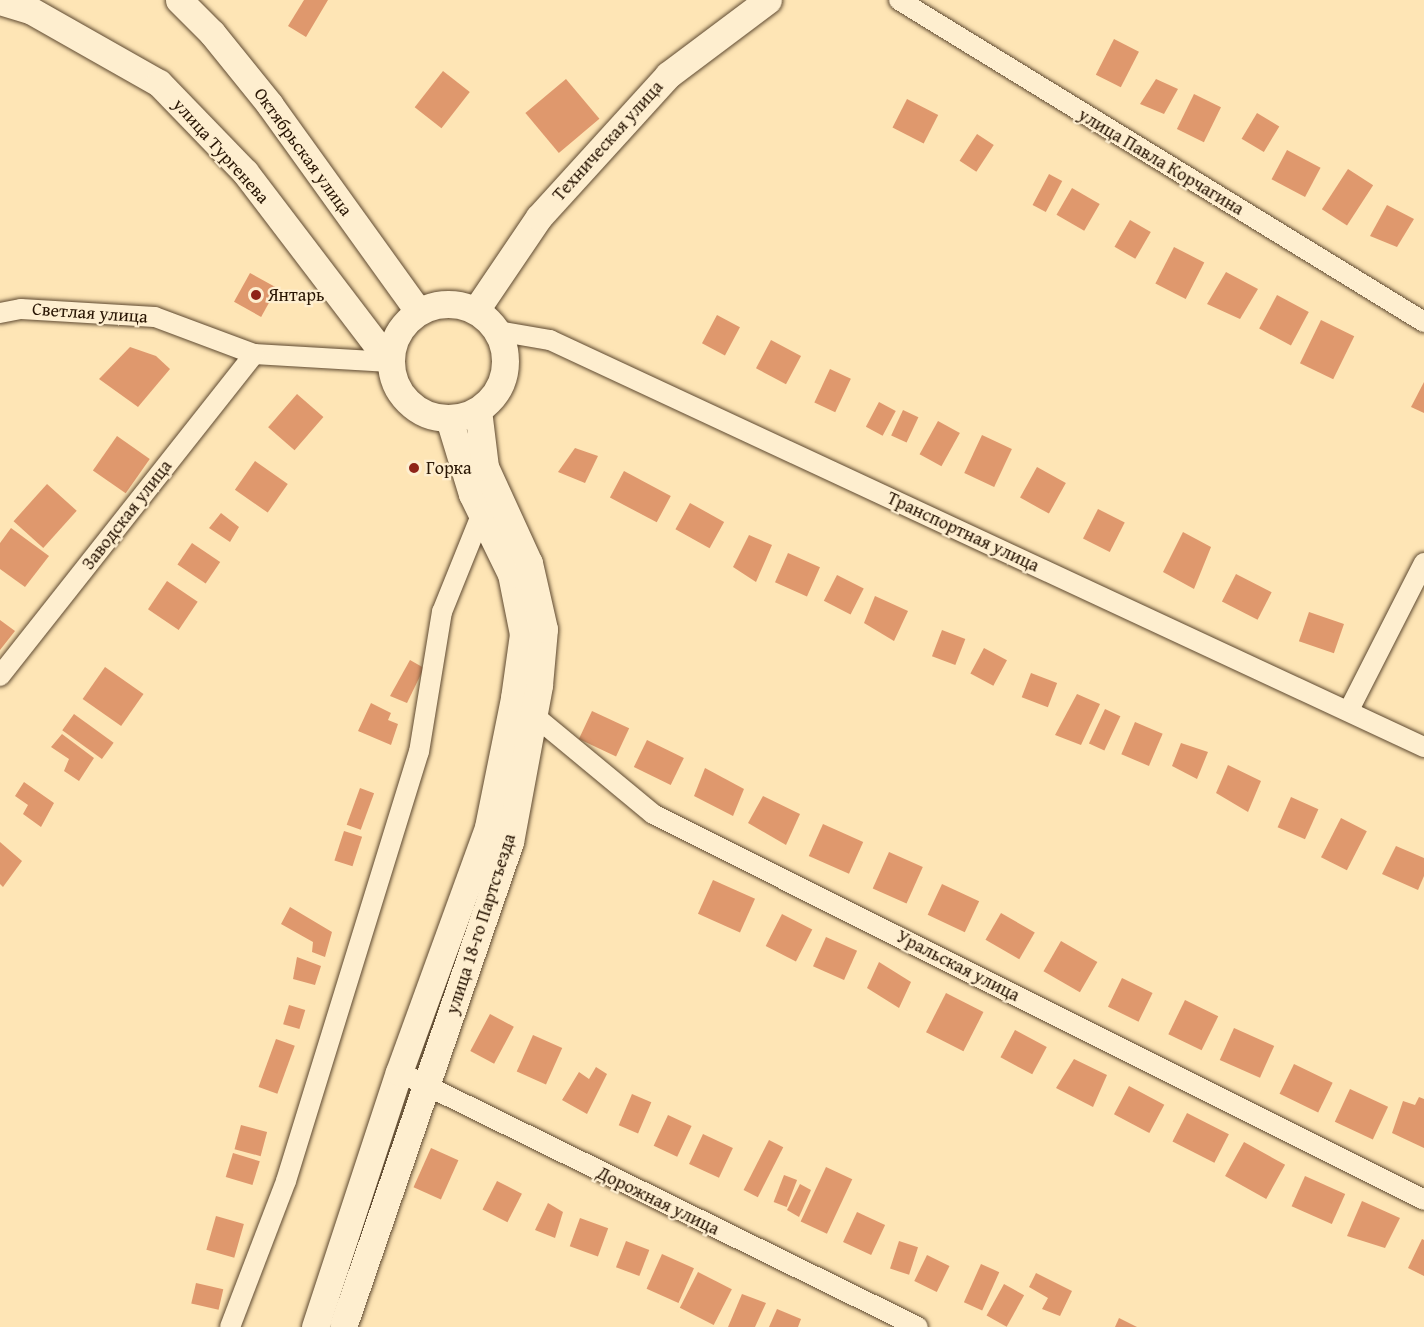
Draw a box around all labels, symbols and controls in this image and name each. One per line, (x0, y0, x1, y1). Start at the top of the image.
street label: Техническая улица (548, 76, 668, 206)
street label: Октябрьская улица (249, 84, 357, 220)
street label: улица Тургенева (168, 94, 274, 208)
street label: улица Павла Корчагина (1074, 104, 1248, 220)
place label: Янтарь (268, 284, 324, 306)
marker: Янтарь (249, 288, 263, 302)
street label: Светлая улица (31, 298, 149, 328)
street label: Заводская улица (77, 456, 177, 574)
place label: Горка (426, 457, 472, 479)
marker: Горка (407, 461, 421, 475)
street label: Транспортная улица (884, 487, 1042, 577)
street label: улица 18-го Партсъезда (442, 831, 520, 1017)
street label: Уральская улица (893, 926, 1023, 1006)
street label: Дорожная улица (593, 1162, 723, 1240)

